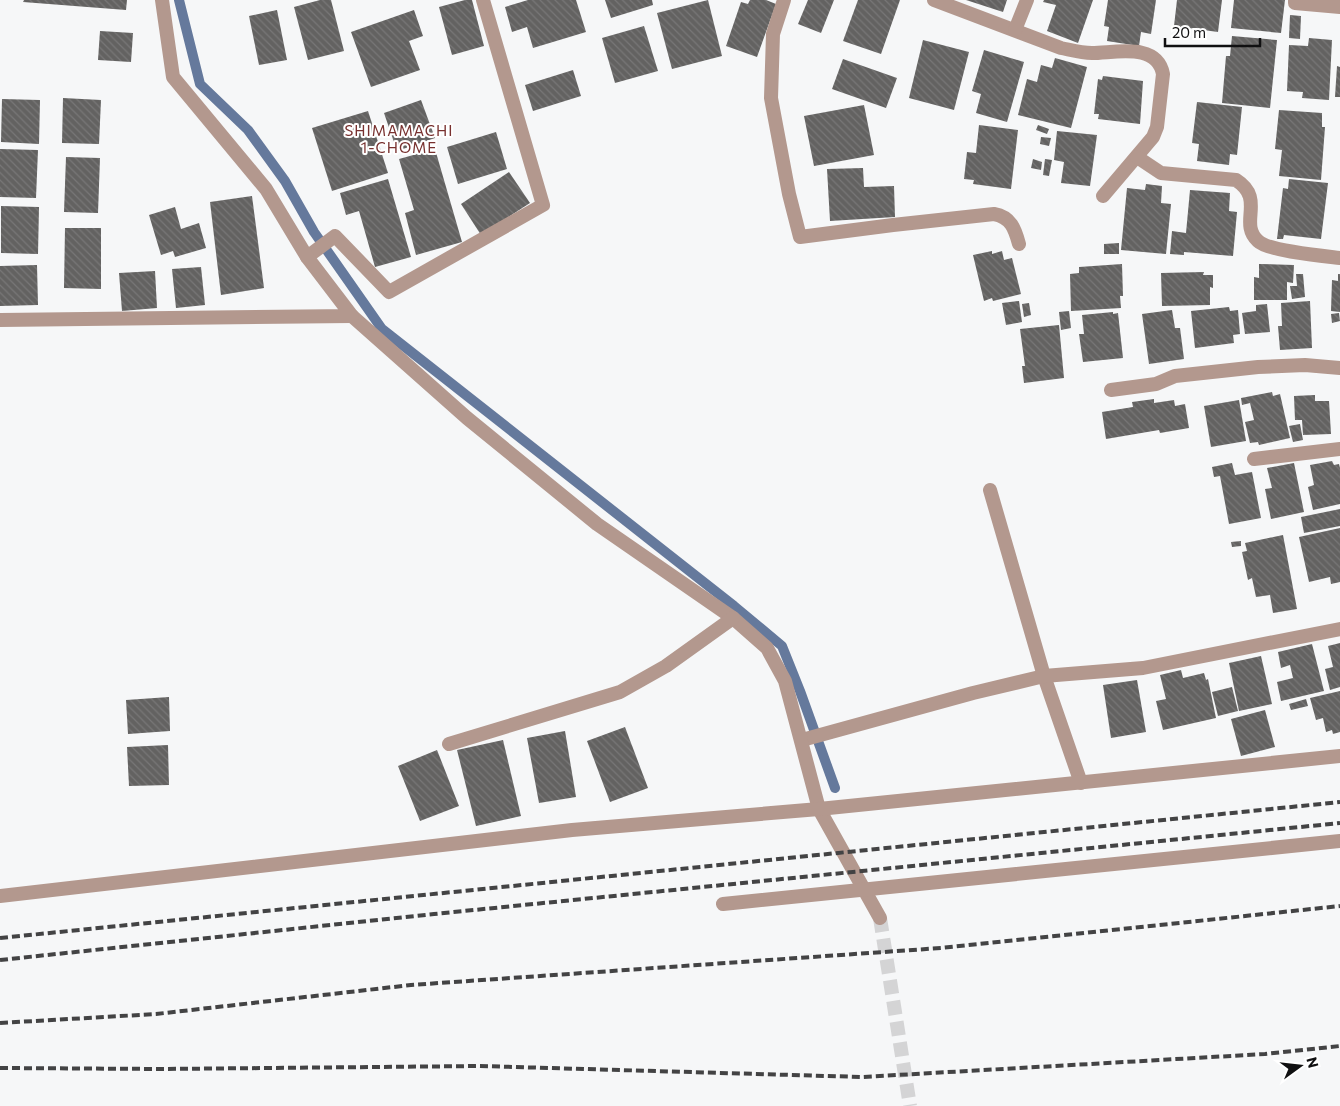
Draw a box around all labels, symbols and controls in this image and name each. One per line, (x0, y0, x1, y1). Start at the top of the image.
scale bar (1165, 15, 1260, 47)
text: 20 m (1172, 23, 1206, 41)
district label: SHIMAMACHI 1-CHOME (345, 121, 453, 156)
north arrow (1275, 1041, 1325, 1091)
text: N (1303, 1055, 1323, 1070)

